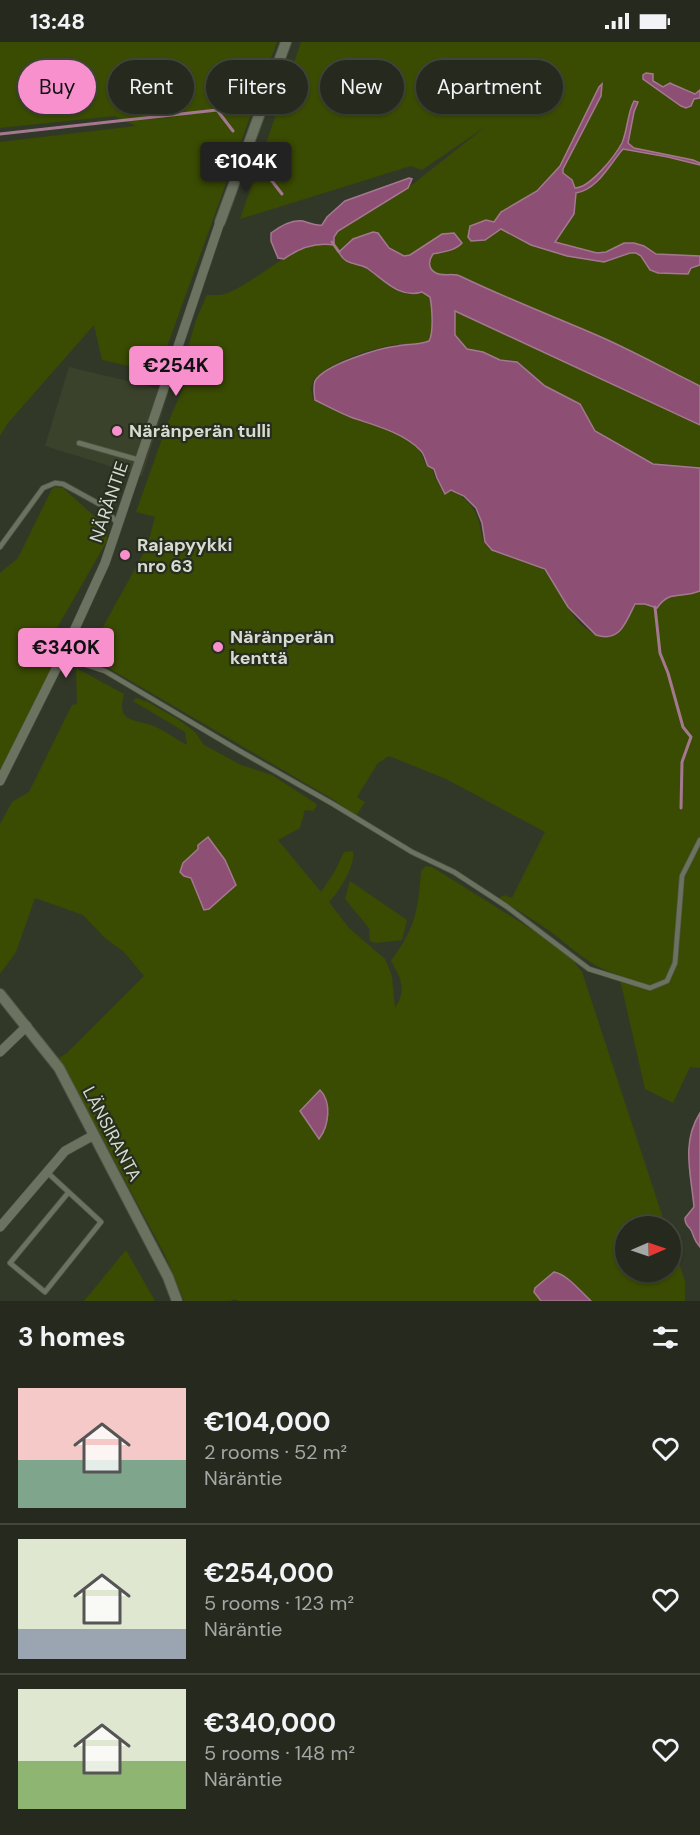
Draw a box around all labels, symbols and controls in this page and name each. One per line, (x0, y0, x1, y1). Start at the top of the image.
text: 13:48 (30, 7, 85, 36)
chip: Buy (18, 60, 96, 114)
chip: Rent (108, 60, 194, 114)
chip: Filters (206, 60, 308, 114)
chip: New (320, 60, 404, 114)
chip: Apartment (416, 60, 563, 114)
pin: €104K (204, 142, 288, 193)
text: €104K (214, 148, 278, 174)
pin: €254K (134, 346, 218, 397)
text: €254K (143, 352, 209, 378)
place label: Näränperän tulli (129, 419, 271, 443)
marker: Näränperän tulli (110, 424, 124, 438)
street label: NÄRÄNTIE (84, 458, 134, 546)
place label: Rajapyykki nro 63 (137, 533, 232, 578)
marker: Rajapyykki nro 63 (118, 548, 132, 562)
place label: Näränperän kenttä (230, 625, 334, 670)
pin: €340K (24, 628, 108, 679)
text: €340K (32, 634, 100, 660)
marker: Näränperän kenttä (211, 640, 225, 654)
street label: LÄNSIRANTA (77, 1082, 147, 1186)
north arrow (615, 1216, 681, 1282)
map controls (615, 1216, 681, 1282)
text: 3 homes (18, 1320, 126, 1354)
icon: filters (649, 1321, 682, 1354)
text: €104,000 (204, 1405, 331, 1439)
icon: home (66, 1412, 138, 1484)
icon: heart (649, 1432, 682, 1465)
text: 2 rooms · 52 m² (204, 1439, 347, 1465)
text: Näräntie (204, 1465, 282, 1491)
text: €254,000 (204, 1556, 334, 1590)
icon: home (66, 1563, 138, 1635)
icon: heart (649, 1583, 682, 1616)
text: 5 rooms · 123 m² (204, 1590, 354, 1616)
text: Näräntie (204, 1616, 282, 1642)
text: €340,000 (204, 1706, 336, 1740)
icon: home (66, 1713, 138, 1785)
icon: heart (649, 1733, 682, 1766)
text: 5 rooms · 148 m² (204, 1740, 355, 1766)
text: Näräntie (204, 1766, 282, 1792)

